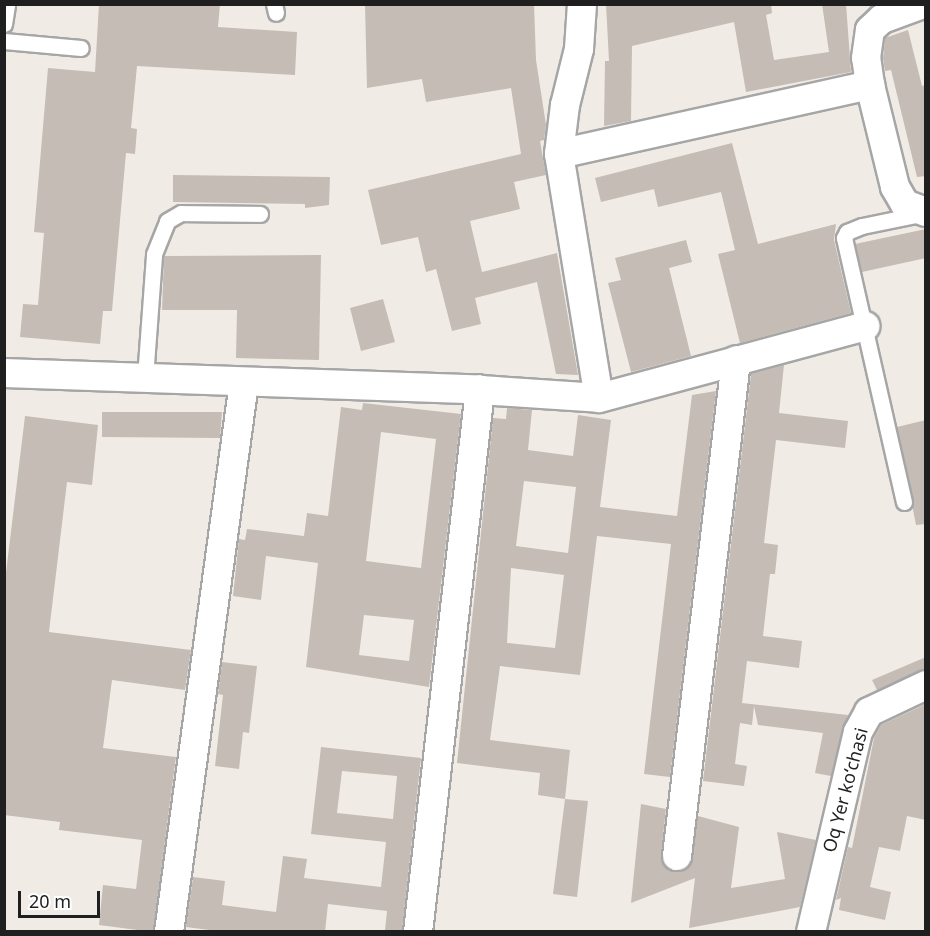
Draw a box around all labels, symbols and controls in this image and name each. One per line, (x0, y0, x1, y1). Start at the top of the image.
street label: Oq Yer koʻchasi (818, 725, 872, 855)
scale bar (21, 879, 104, 917)
text: 20 m (29, 889, 71, 913)

